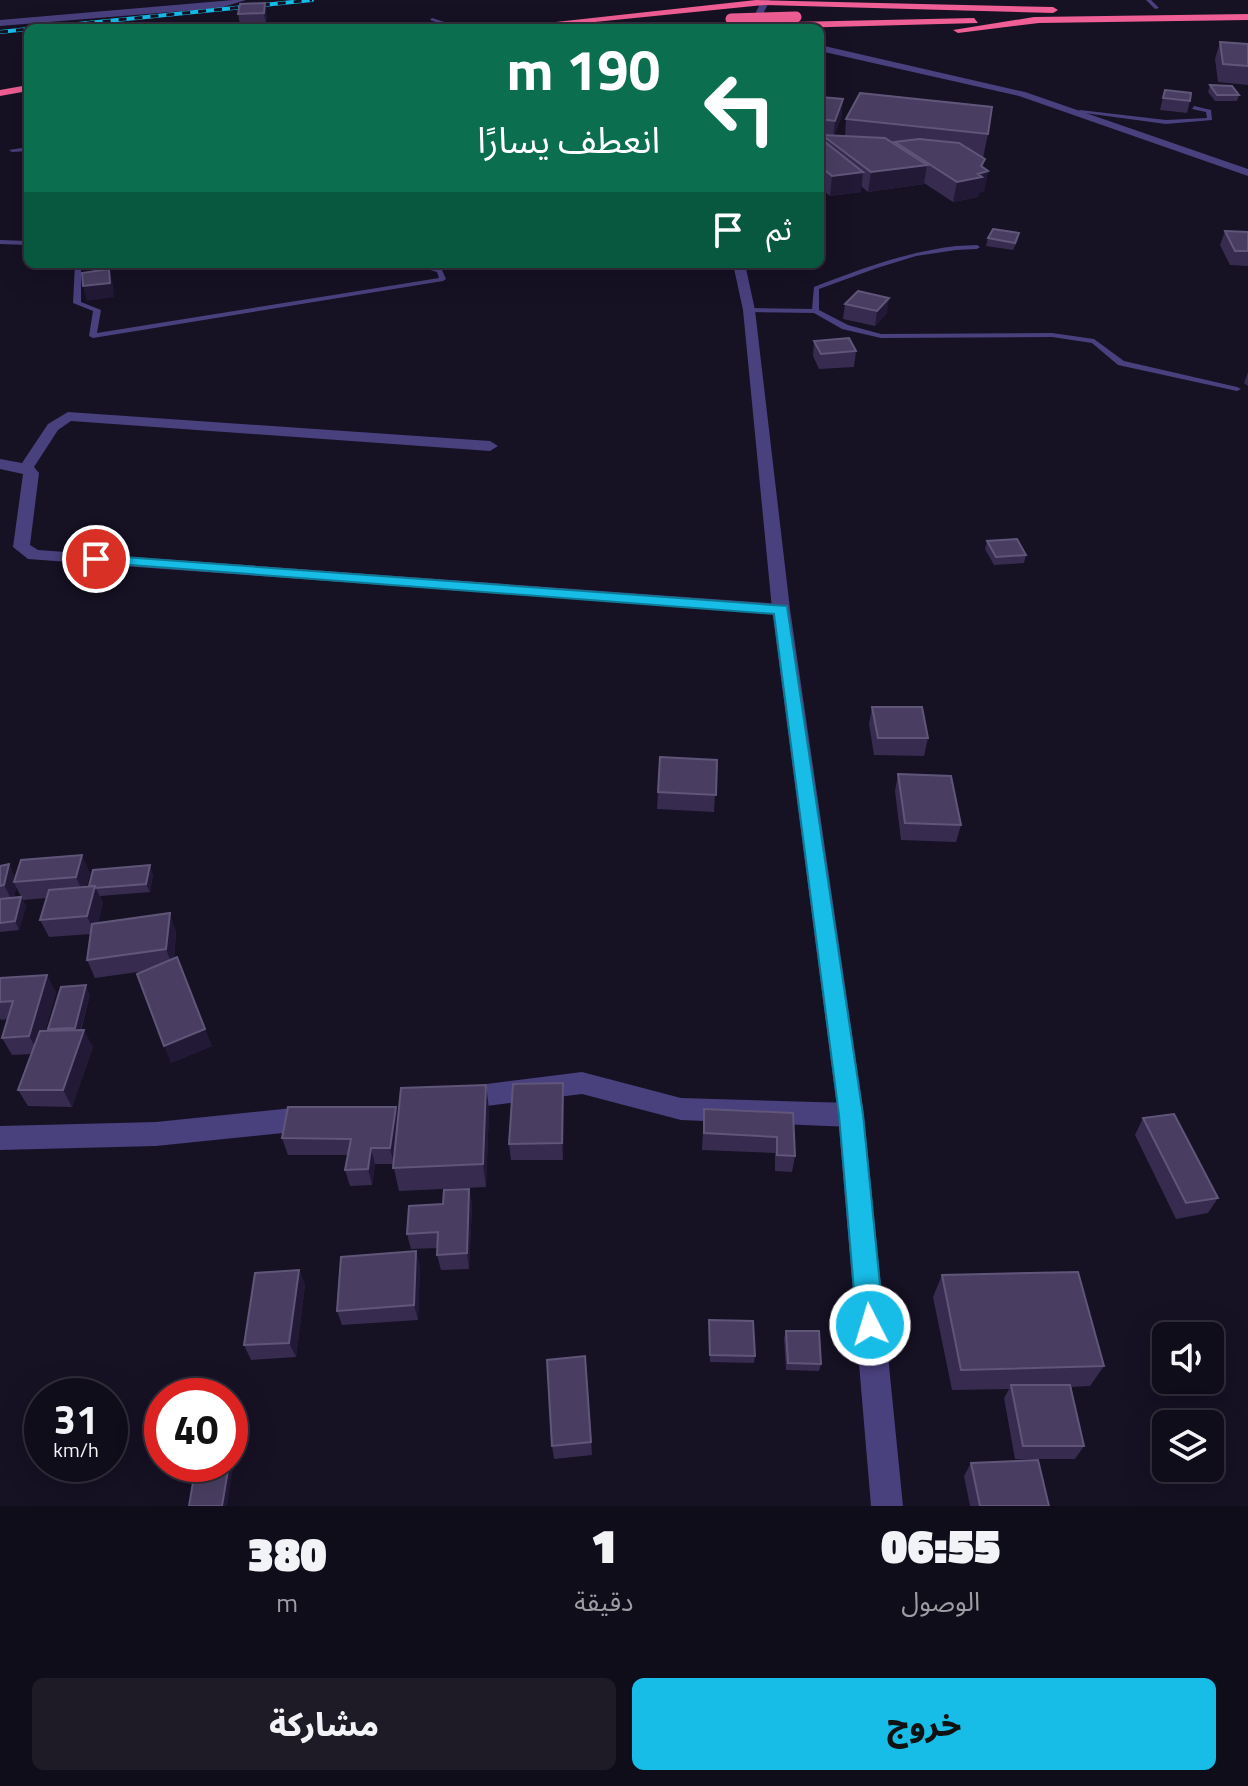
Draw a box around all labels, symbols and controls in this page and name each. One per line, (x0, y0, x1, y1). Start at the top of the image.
text: 190 m (507, 27, 660, 112)
icon: left (688, 56, 792, 160)
text: انعطف يسارًا (477, 112, 660, 167)
text: ثم (766, 206, 792, 252)
icon: arrive (706, 208, 750, 252)
pin (62, 525, 130, 593)
icon: arrive (74, 537, 118, 581)
position arrow (828, 1283, 912, 1367)
map controls (1152, 1322, 1224, 1482)
button: sound (1152, 1322, 1224, 1394)
speed limit sign: 40 (144, 1378, 248, 1482)
text: 31 (54, 1389, 98, 1450)
button: layers (1152, 1410, 1224, 1482)
text: km/h (53, 1434, 99, 1465)
text: 1 (591, 1509, 617, 1582)
text: 06:55 (881, 1509, 1000, 1582)
text: 380 (248, 1517, 327, 1590)
text: دقيقة (574, 1582, 634, 1621)
text: الوصول (901, 1582, 980, 1621)
text: m (276, 1583, 298, 1622)
button: مشاركة (32, 1678, 616, 1770)
button: خروج (632, 1678, 1216, 1770)

